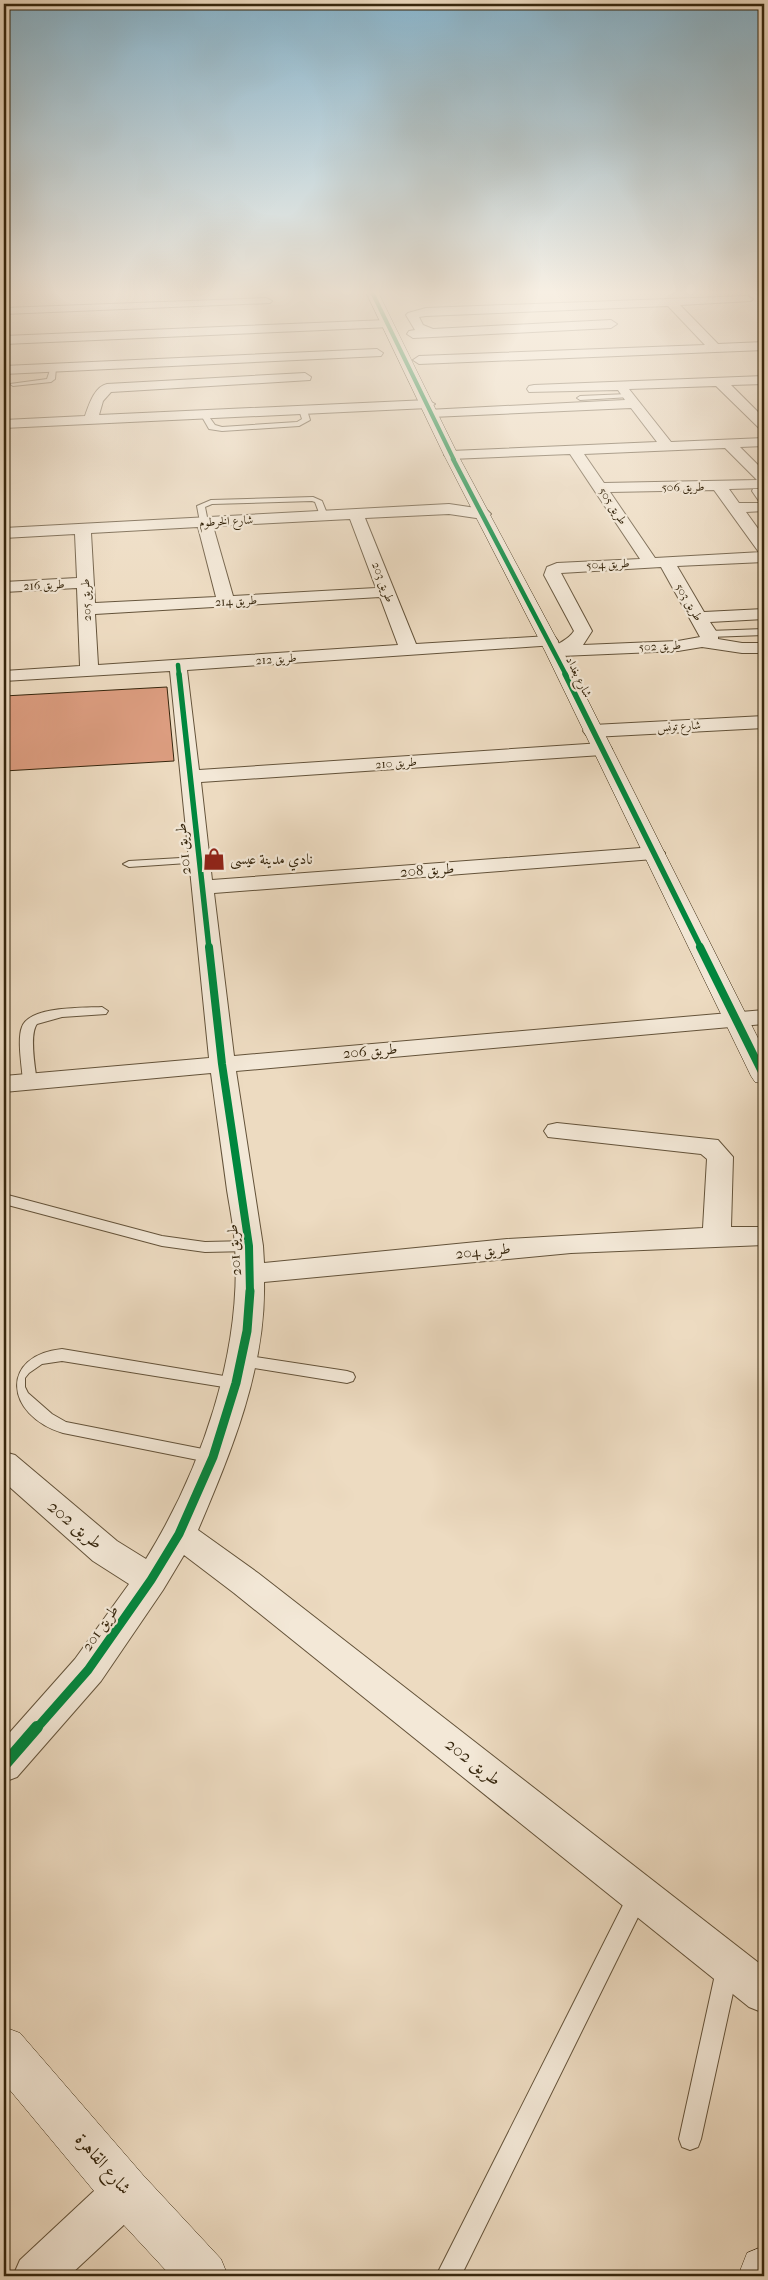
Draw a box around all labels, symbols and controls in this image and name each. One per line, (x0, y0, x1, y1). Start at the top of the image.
street label: طريق 506 (661, 480, 705, 495)
street label: طريق 505 (595, 485, 630, 528)
street label: شارع الخرطوم (199, 513, 254, 533)
street label: طريق 504 (586, 556, 630, 573)
street label: طريق 203 (368, 560, 397, 605)
street label: طريق 216 (23, 577, 65, 594)
street label: طريق 205 (78, 578, 95, 622)
street label: طريق 503 (672, 581, 706, 624)
street label: طريق 214 (215, 593, 258, 610)
street label: طريق 502 (638, 638, 682, 655)
street label: طريق 212 (255, 651, 297, 668)
street label: شارع بغداد (560, 654, 595, 702)
street label: شارع تونس (657, 718, 702, 738)
street label: طريق 210 (375, 755, 417, 772)
street label: طريق 201 (171, 822, 196, 876)
shop icon: نادي مدينة عيسى (201, 846, 227, 872)
place label: نادي مدينة عيسى (230, 850, 313, 871)
street label: طريق 208 (399, 859, 455, 882)
street label: طريق 206 (342, 1040, 398, 1063)
street label: طريق 201 (223, 1223, 246, 1277)
street label: طريق 204 (455, 1239, 512, 1264)
street label: طريق 202 (43, 1496, 107, 1555)
street label: طريق 201 (78, 1602, 123, 1655)
street label: طريق 202 (440, 1734, 505, 1791)
street label: شارع القاهرة (68, 2129, 135, 2201)

